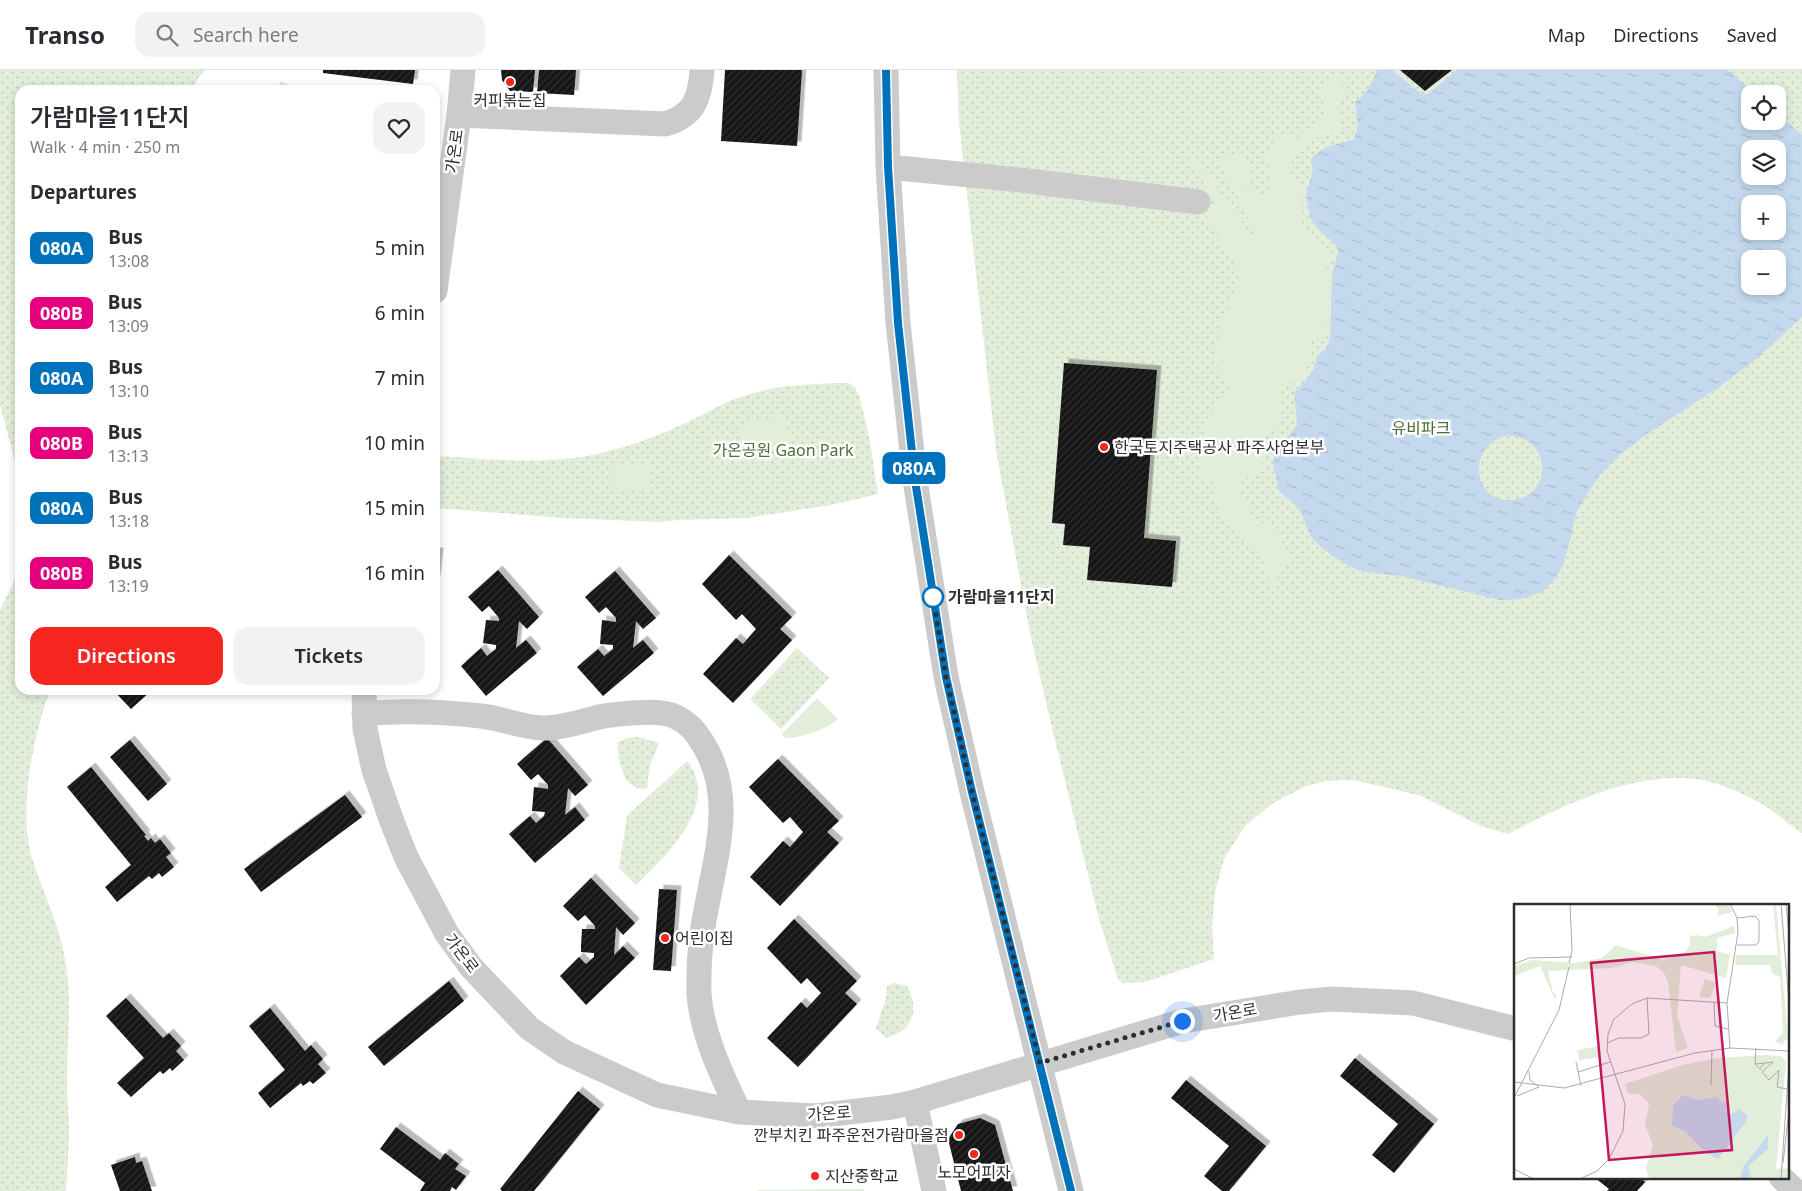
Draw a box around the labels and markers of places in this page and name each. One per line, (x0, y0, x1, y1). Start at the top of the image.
marker: 커피볶는집 (504, 76, 516, 88)
place label: 커피볶는집 (473, 89, 547, 111)
place label: 한국토지주택공사 파주사업본부 (1114, 436, 1325, 458)
marker: 한국토지주택공사 파주사업본부 (1098, 441, 1110, 453)
marker: 가람마을11단지 (922, 586, 944, 608)
place label: 가람마을11단지 (948, 586, 1055, 608)
place label: 어린이집 (675, 927, 734, 949)
marker: 어린이집 (659, 932, 671, 944)
place label: 깐부치킨 파주운전가람마을점 (753, 1124, 949, 1146)
marker: 깐부치킨 파주운전가람마을점 (953, 1129, 965, 1141)
marker: 노모어피자 (968, 1148, 980, 1160)
place label: 노모어피자 (937, 1161, 1011, 1183)
place label: 지산중학교 (825, 1165, 899, 1187)
marker: 지산중학교 (809, 1170, 821, 1182)

